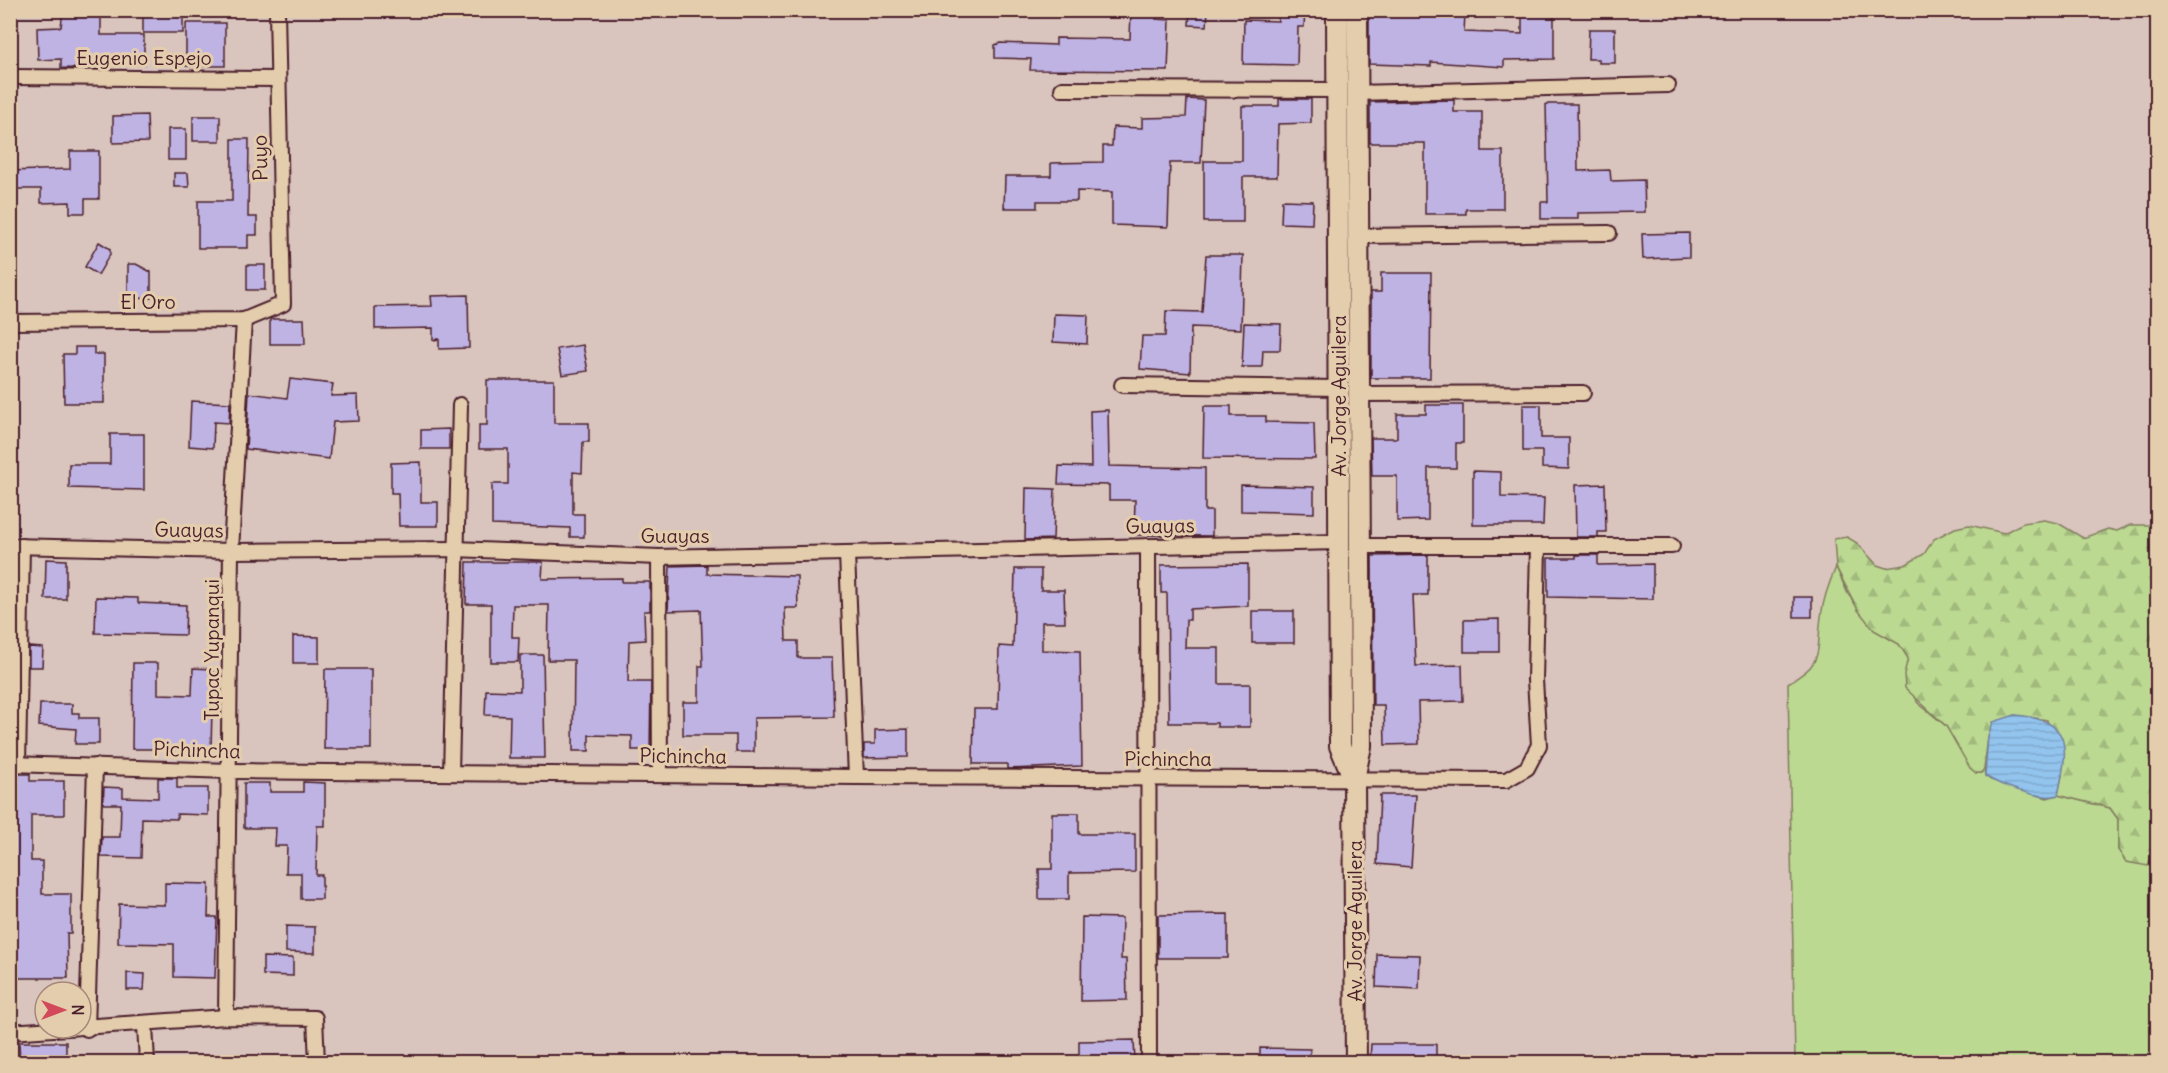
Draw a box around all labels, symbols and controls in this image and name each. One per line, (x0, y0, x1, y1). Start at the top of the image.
street label: Eugenio Espejo (76, 45, 212, 70)
street label: Puyo (247, 135, 272, 181)
street label: El Oro (120, 289, 176, 314)
street label: Av. Jorge Aguilera (1326, 315, 1351, 477)
street label: Guayas (1125, 512, 1195, 539)
street label: Guayas (154, 516, 224, 543)
street label: Guayas (640, 523, 710, 548)
street label: Tupac Yupanqui (199, 579, 224, 721)
street label: Pichincha (153, 735, 241, 764)
street label: Pichincha (639, 742, 727, 769)
street label: Pichincha (1124, 746, 1212, 771)
street label: Av. Jorge Aguilera (1342, 840, 1367, 1002)
north arrow (33, 980, 93, 1040)
text: N (68, 1004, 88, 1016)

